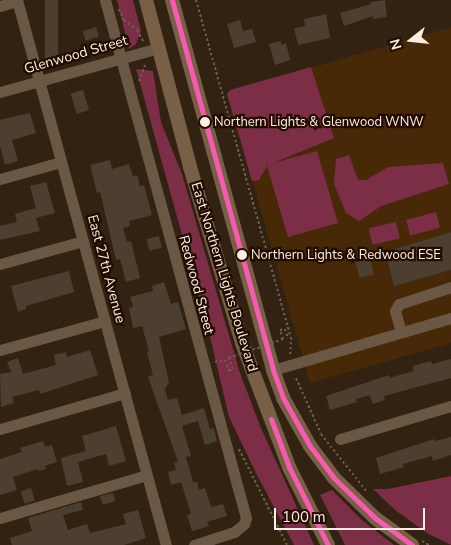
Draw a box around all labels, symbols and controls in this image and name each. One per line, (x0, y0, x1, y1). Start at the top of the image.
north arrow (386, 15, 436, 65)
street label: Glenwood Street (22, 32, 130, 78)
text: N (386, 37, 407, 52)
place label: Northern Lights & Glenwood WNW (214, 114, 424, 130)
marker: Northern Lights & Glenwood WNW (200, 117, 210, 127)
street label: East Northern Lights Boulevard (187, 180, 261, 374)
street label: East 27th Avenue (83, 213, 129, 325)
street label: Redwood Street (175, 234, 217, 336)
place label: Northern Lights & Redwood ESE (251, 247, 441, 263)
marker: Northern Lights & Redwood ESE (237, 250, 247, 260)
scale bar (276, 498, 427, 530)
text: 100 m (282, 507, 326, 527)

